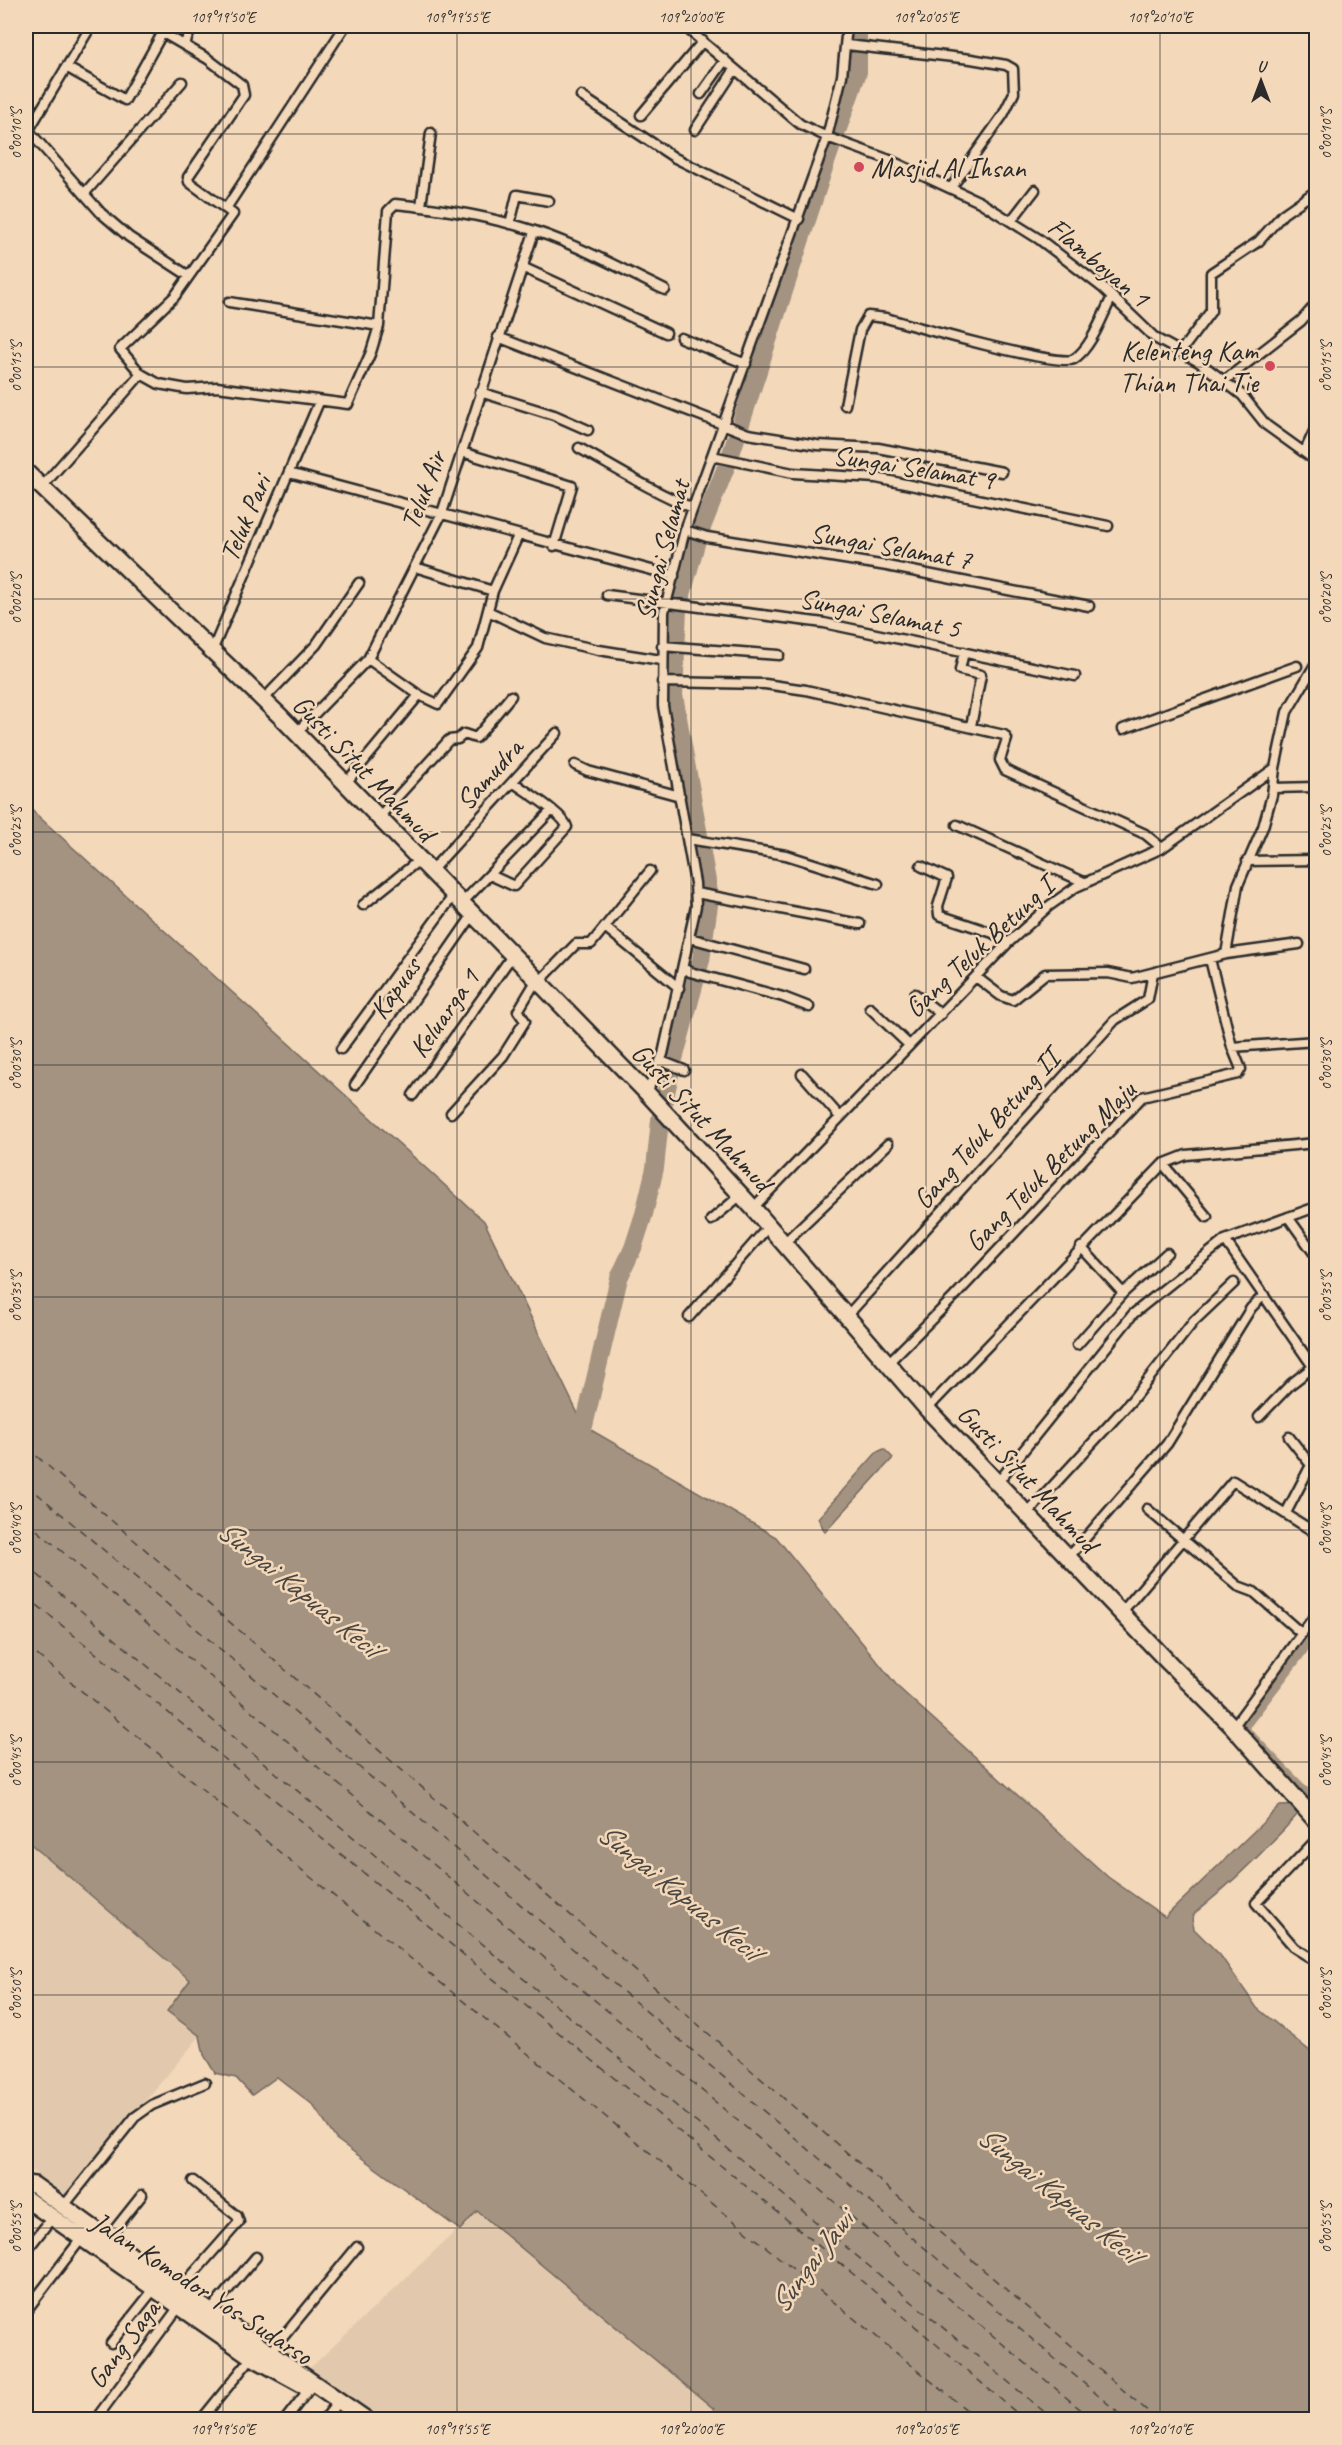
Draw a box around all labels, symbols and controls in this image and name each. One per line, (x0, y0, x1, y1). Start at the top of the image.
text: 109°19'50"E (191, 8, 257, 27)
text: 109°19'55"E (425, 8, 491, 27)
text: 109°20'00"E (659, 8, 725, 27)
text: 109°20'05"E (894, 8, 960, 27)
text: 109°20'10"E (1128, 8, 1194, 27)
north arrow (1231, 51, 1291, 111)
text: U (1257, 57, 1268, 77)
text: 0°00'10"S (7, 106, 26, 159)
text: 0°00'10"S (1317, 106, 1336, 159)
place label: Masjid Al Ihsan (871, 150, 1027, 185)
marker: Masjid Al Ihsan (852, 160, 866, 174)
street label: Flamboyan 1 (1041, 209, 1158, 316)
place label: Kelenteng Kam Thian Thai Tie (1120, 333, 1260, 400)
text: 0°00'15"S (7, 339, 26, 392)
text: 0°00'15"S (1317, 339, 1336, 392)
marker: Kelenteng Kam Thian Thai Tie (1263, 359, 1277, 373)
street label: Sungai Selamat 9 (831, 437, 1000, 497)
street label: Teluk Air (392, 444, 455, 534)
street label: Teluk Pari (211, 466, 280, 566)
street label: Sungai Selamat (626, 473, 698, 624)
street label: Sungai Selamat 7 (808, 515, 976, 578)
text: 0°00'20"S (7, 571, 26, 624)
text: 0°00'20"S (1317, 571, 1336, 624)
street label: Sungai Selamat 5 (797, 580, 965, 646)
street label: Gusti Situt Mahmud (285, 687, 446, 852)
street label: Samudra (448, 729, 532, 817)
text: 0°00'25"S (7, 804, 26, 857)
text: 0°00'25"S (1317, 804, 1336, 857)
street label: Gang Teluk Betung I (897, 865, 1065, 1025)
street label: Kapuas (361, 949, 430, 1025)
street label: Keluarga 1 (401, 961, 488, 1064)
street label: Gusti Situt Mahmud (624, 1035, 782, 1202)
text: 0°00'30"S (7, 1037, 26, 1090)
text: 0°00'30"S (1317, 1037, 1336, 1090)
street label: Gang Teluk Betung II (905, 1038, 1071, 1216)
street label: Gang Teluk Betung Maju (957, 1072, 1144, 1259)
text: 0°00'35"S (7, 1269, 26, 1322)
text: 0°00'35"S (1317, 1269, 1336, 1322)
street label: Gusti Situt Mahmud (950, 1396, 1108, 1563)
text: 0°00'40"S (7, 1502, 26, 1555)
text: 0°00'40"S (1317, 1502, 1336, 1555)
water label: Sungai Kapuas Kecil (210, 1511, 396, 1671)
text: 0°00'45"S (7, 1734, 26, 1787)
text: 0°00'45"S (1317, 1734, 1336, 1787)
water label: Sungai Kapuas Kecil (590, 1814, 776, 1974)
text: 0°00'50"S (7, 1967, 26, 2020)
text: 0°00'50"S (1317, 1967, 1336, 2020)
water label: Sungai Kapuas Kecil (970, 2117, 1156, 2277)
water label: Sungai Jawi (761, 2198, 866, 2320)
text: 0°00'55"S (7, 2200, 26, 2253)
text: 0°00'55"S (1317, 2200, 1336, 2253)
street label: Jalan Komodor Yos Sudarso (83, 2202, 321, 2374)
street label: Gang Saga (78, 2291, 169, 2395)
text: 109°19'50"E (191, 2420, 257, 2439)
text: 109°19'55"E (425, 2420, 491, 2439)
text: 109°20'00"E (659, 2420, 725, 2439)
text: 109°20'05"E (894, 2420, 960, 2439)
text: 109°20'10"E (1128, 2420, 1194, 2439)

